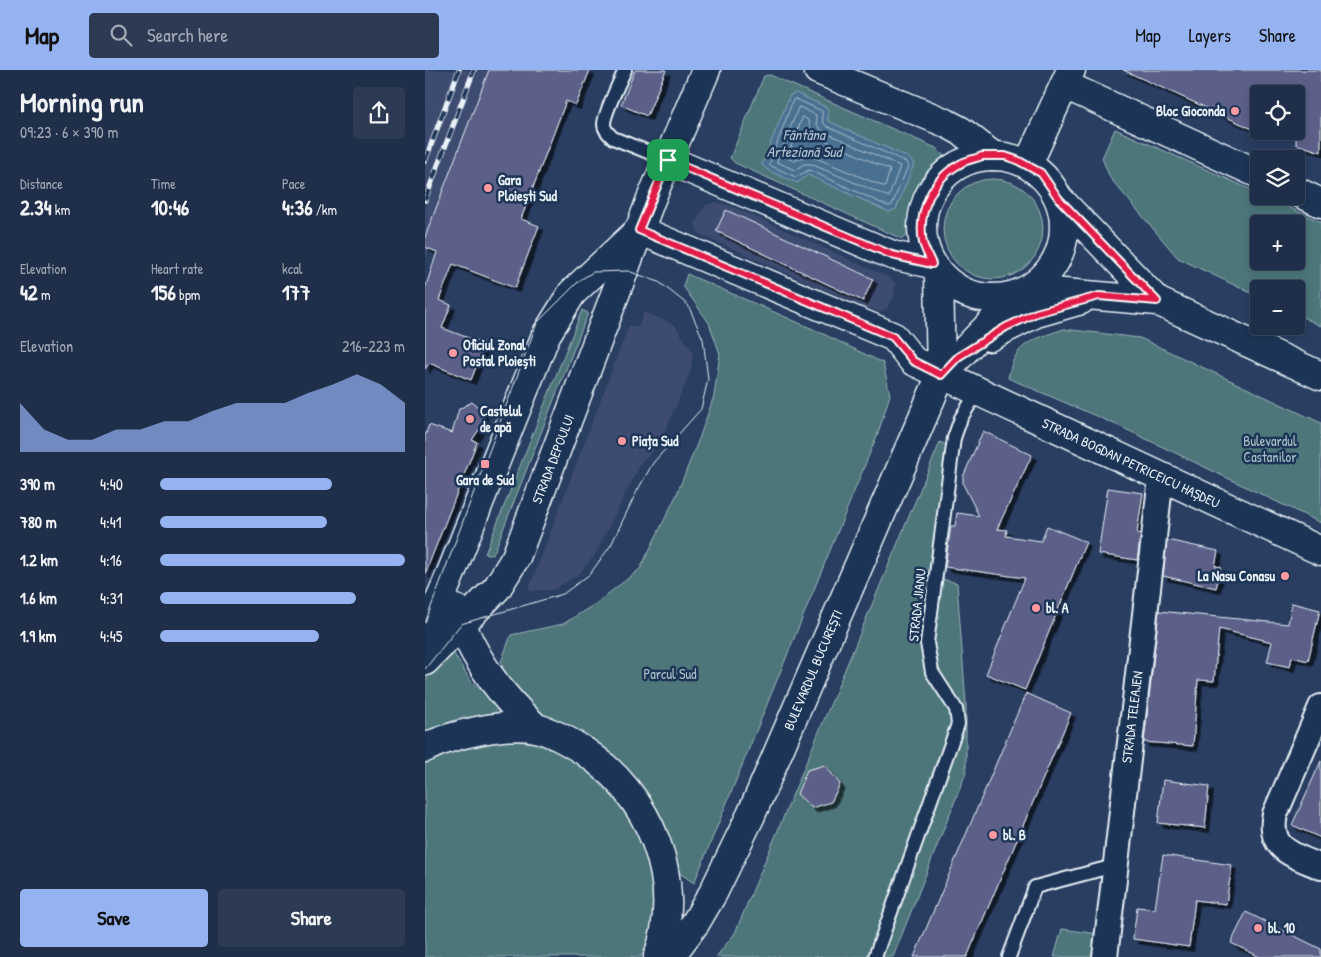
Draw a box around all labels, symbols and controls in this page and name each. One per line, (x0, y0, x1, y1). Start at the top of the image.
search box (89, 13, 439, 58)
text: Map (25, 19, 59, 51)
icon: search (107, 21, 135, 49)
text: Search here (147, 22, 228, 48)
text: Map (1135, 23, 1161, 48)
text: Layers (1189, 23, 1231, 48)
text: Share (1259, 23, 1296, 48)
text: Morning run (20, 83, 144, 121)
map controls (1250, 85, 1305, 335)
button: locate (1250, 85, 1305, 140)
button: share (353, 87, 405, 139)
place label: Bloc Gioconda (1156, 101, 1226, 120)
marker: Bloc Gioconda (1229, 105, 1241, 117)
text: 09:23 · 6 × 390 m (20, 121, 118, 143)
water label: Fântâna Arteziană Sud (767, 124, 844, 162)
pin (647, 139, 689, 181)
icon: arrive (654, 146, 682, 174)
button: layers (1250, 150, 1305, 205)
place label: Gara Ploiești Sud (498, 170, 557, 205)
text: Distance (20, 174, 63, 193)
text: Time (151, 174, 176, 193)
text: Pace (282, 174, 305, 193)
marker: Gara Ploiești Sud (482, 182, 494, 194)
text: 2.34 (20, 193, 52, 222)
text: 10:46 (151, 193, 189, 222)
text: 4:36 (282, 193, 313, 222)
text: km (52, 200, 70, 219)
text: /km (313, 200, 337, 219)
button: + (1250, 215, 1305, 270)
text: Elevation (20, 259, 67, 278)
text: Heart rate (151, 259, 203, 278)
text: kcal (282, 259, 302, 278)
text: 42 (20, 278, 38, 307)
text: 156 (151, 278, 176, 307)
text: 177 (282, 278, 310, 307)
button: − (1250, 280, 1305, 335)
text: m (38, 285, 50, 304)
text: bpm (176, 285, 200, 304)
text: Elevation (20, 335, 73, 357)
text: 216–223 m (342, 335, 405, 357)
place label: Oficiul Zonal Postal Ploiești (463, 335, 536, 370)
marker: Oficiul Zonal Postal Ploiești (447, 347, 459, 359)
place label: Castelul de apă (480, 401, 522, 438)
street label: STRADA DEPOULUI (527, 411, 578, 506)
marker: Castelul de apă (464, 413, 476, 425)
street label: STRADA BOGDAN PETRICEICU HAȘDEU (1039, 413, 1223, 512)
place label: Piața Sud (632, 431, 679, 450)
park label: Bulevardul Castanilor (1243, 431, 1297, 466)
marker: Piața Sud (616, 435, 628, 447)
marker: Gara de Sud (479, 458, 491, 470)
place label: Gara de Sud (456, 470, 515, 489)
text: 390 m (20, 473, 55, 495)
text: 4:40 (100, 473, 123, 495)
text: 780 m (20, 511, 57, 533)
text: 4:41 (100, 511, 122, 533)
text: 1.2 km (20, 549, 58, 571)
text: 4:16 (100, 549, 122, 571)
place label: La Nasu Conasu (1198, 566, 1275, 585)
street label: STRADA JIANU (903, 567, 930, 642)
marker: La Nasu Conasu (1279, 570, 1291, 582)
text: 1.6 km (20, 587, 57, 609)
text: 4:31 (100, 587, 123, 609)
place label: bl. A (1046, 598, 1069, 617)
marker: bl. A (1030, 602, 1042, 614)
street label: BULEVARDUL BUCUREȘTI (779, 607, 846, 733)
text: 1.9 km (20, 625, 56, 647)
text: 4:45 (100, 625, 122, 647)
park label: Parcul Sud (643, 664, 697, 683)
street label: STRADA TELEAJEN (1116, 670, 1147, 764)
place label: bl. B (1003, 825, 1026, 844)
marker: bl. B (987, 829, 999, 841)
button: Save (20, 889, 208, 947)
button: Share (218, 889, 405, 947)
place label: bl. 10 (1268, 918, 1296, 937)
marker: bl. 10 (1252, 922, 1264, 934)

